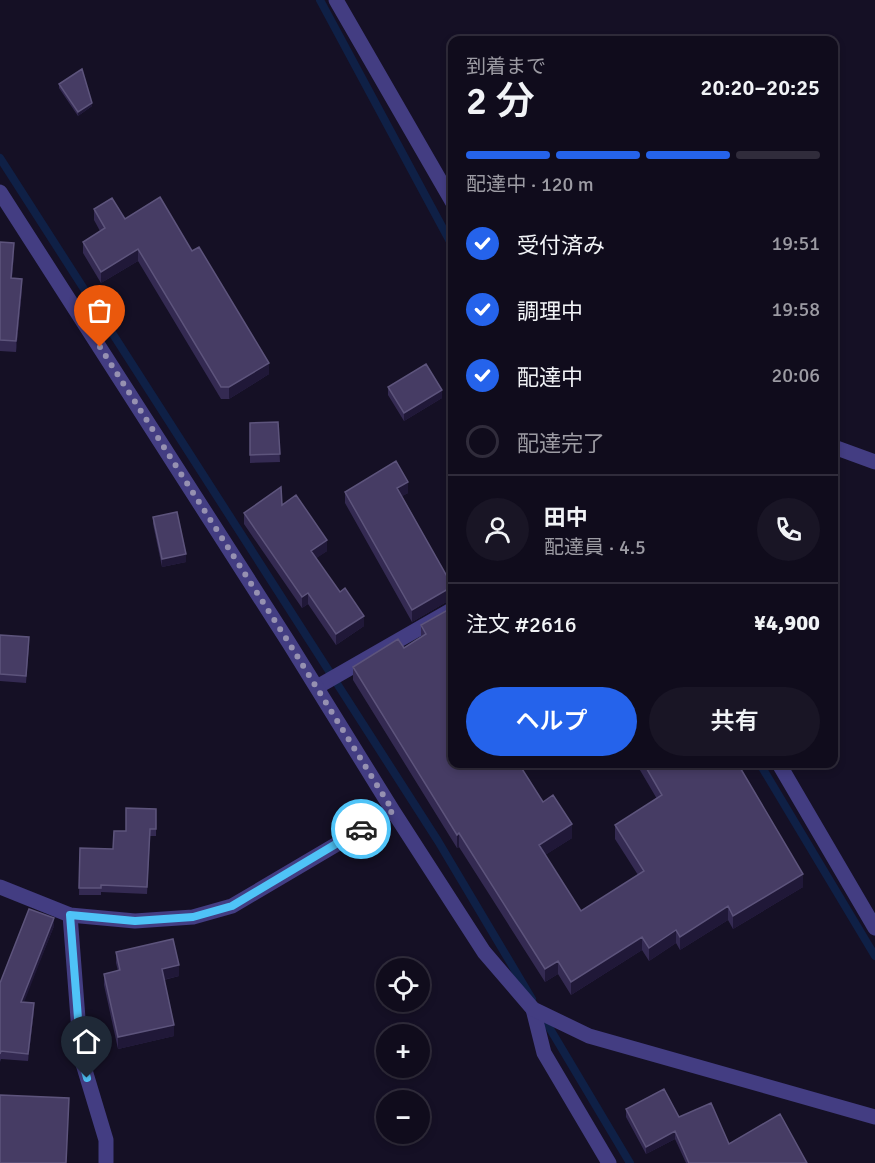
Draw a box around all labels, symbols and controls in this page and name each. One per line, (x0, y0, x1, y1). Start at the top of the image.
text: 到着まで (466, 54, 546, 79)
text: 20:20–20:25 (701, 74, 820, 101)
text: 2 分 (466, 77, 535, 125)
text: 配達中 · 120 m (466, 172, 594, 197)
icon: check (466, 227, 499, 260)
text: 19:51 (771, 231, 820, 256)
text: 受付済み (517, 232, 605, 259)
pin (74, 285, 125, 347)
icon: check (466, 293, 499, 326)
icon: bag (83, 294, 116, 327)
text: 19:58 (771, 297, 820, 322)
text: 調理中 (517, 298, 583, 325)
icon: check (466, 359, 499, 392)
text: 20:06 (771, 363, 820, 388)
text: 配達中 (517, 364, 583, 391)
text: 配達完了 (517, 430, 605, 457)
button: person (466, 498, 529, 561)
button: phone (757, 498, 820, 561)
text: 田中 (544, 504, 588, 531)
text: 配達員 · 4.5 (544, 535, 646, 560)
text: ¥4,900 (754, 609, 820, 636)
text: 注文 #2616 (466, 611, 577, 638)
button: ヘルプ (466, 687, 637, 756)
button: 共有 (649, 687, 820, 756)
courier (331, 799, 391, 859)
icon: car (345, 813, 378, 846)
map controls (376, 958, 430, 1144)
button: locate (376, 958, 430, 1012)
pin (61, 1016, 112, 1078)
button: + (376, 1024, 430, 1078)
icon: home (70, 1025, 103, 1058)
button: − (376, 1090, 430, 1144)

